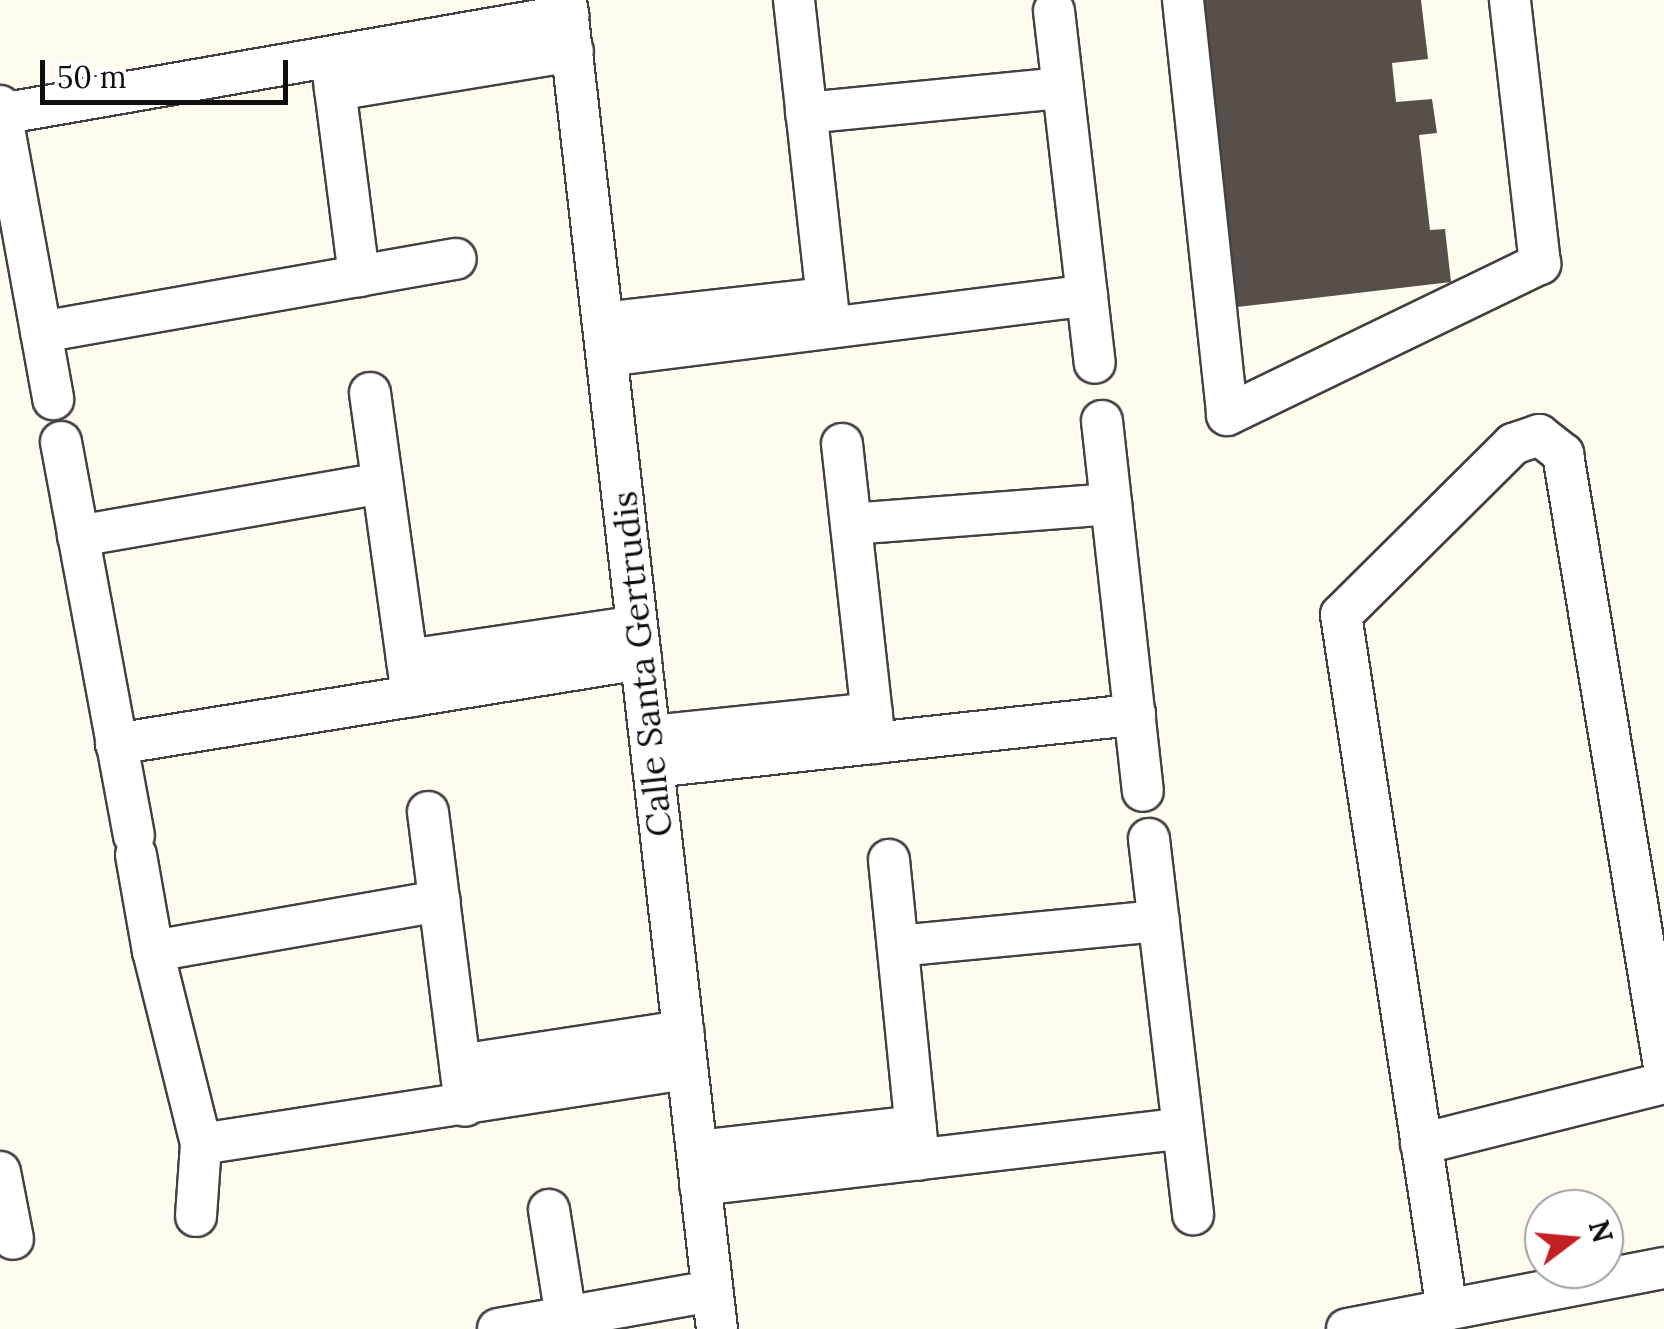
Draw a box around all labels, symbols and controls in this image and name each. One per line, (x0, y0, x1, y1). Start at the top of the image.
scale bar (45, 40, 292, 102)
text: 50 m (57, 58, 127, 96)
street label: Calle Santa Gertrudis (603, 489, 681, 839)
north arrow (1524, 1189, 1624, 1289)
text: N (1581, 1216, 1621, 1247)

